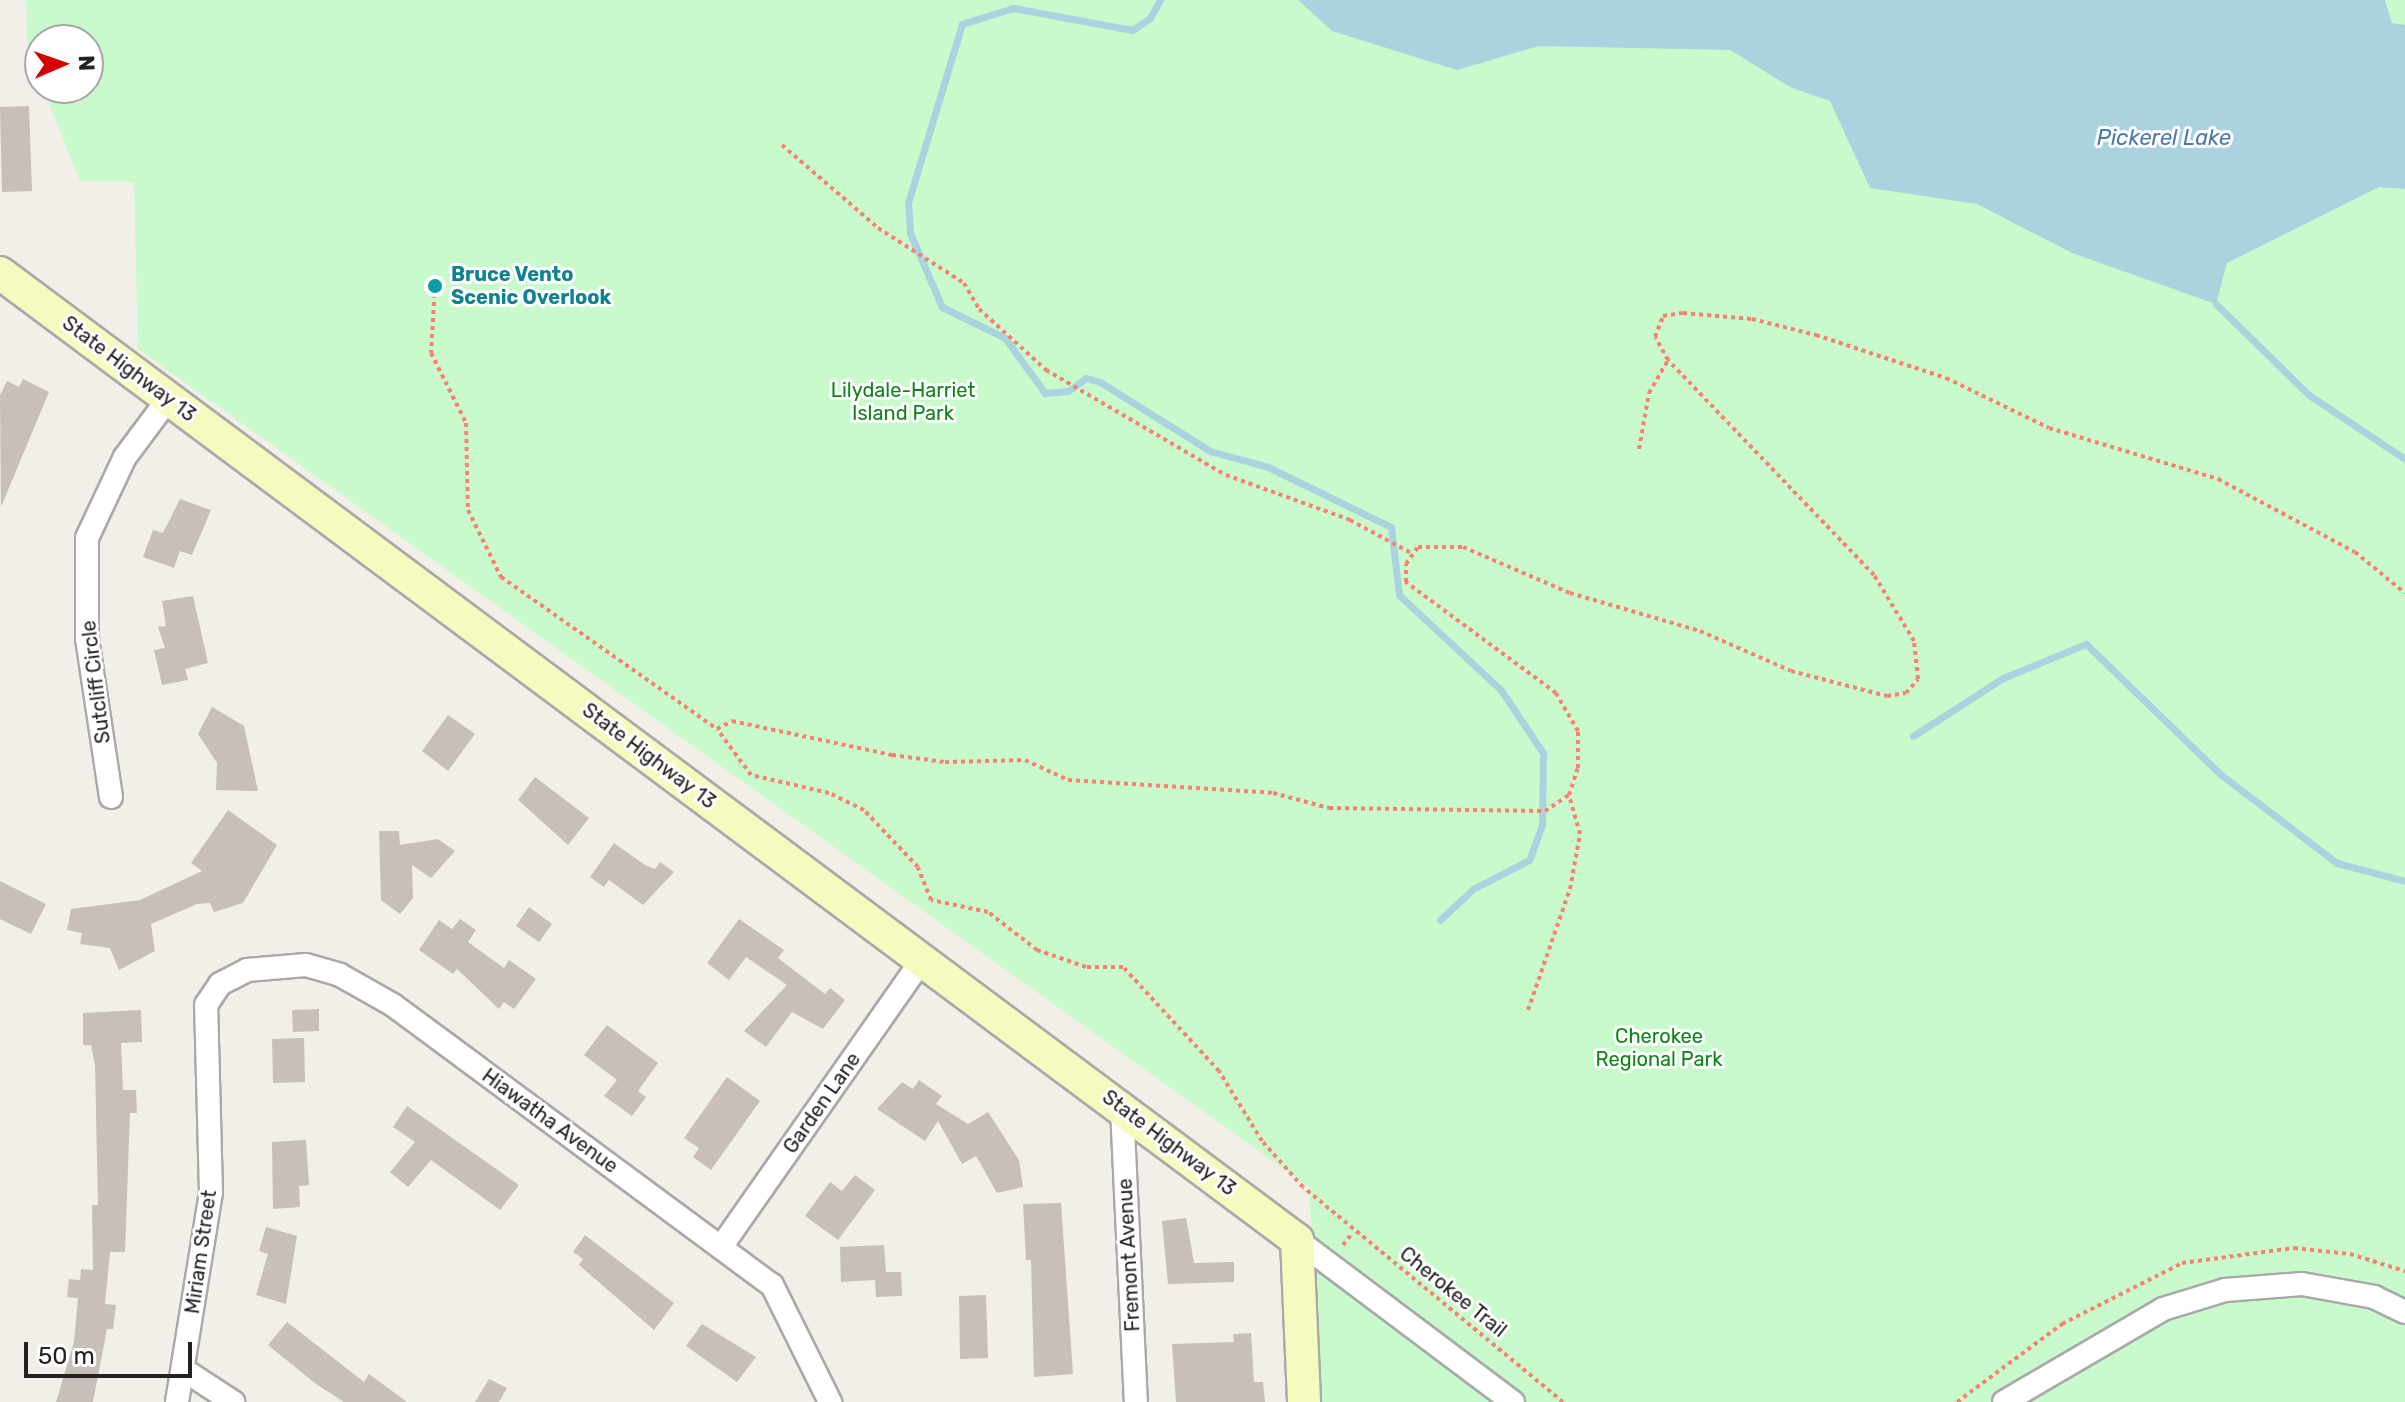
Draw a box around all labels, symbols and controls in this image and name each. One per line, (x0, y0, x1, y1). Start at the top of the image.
north arrow (24, 24, 104, 104)
text: N (73, 55, 100, 72)
water label: Pickerel Lake (2097, 125, 2231, 151)
place label: Bruce Vento Scenic Overlook (451, 262, 611, 309)
marker: Bruce Vento Scenic Overlook (426, 277, 444, 295)
street label: State Highway 13 (57, 311, 201, 427)
park label: Lilydale-Harriet Island Park (831, 378, 975, 425)
street label: Sutcliff Circle (77, 619, 115, 745)
street label: State Highway 13 (577, 698, 721, 814)
park label: Cherokee Regional Park (1596, 1025, 1722, 1072)
street label: Garden Lane (778, 1048, 866, 1158)
street label: Hiawatha Avenue (477, 1063, 623, 1179)
street label: State Highway 13 (1097, 1085, 1241, 1201)
street label: Fremont Avenue (1113, 1177, 1145, 1333)
street label: Miriam Street (180, 1189, 222, 1315)
street label: Cherokee Trail (1395, 1242, 1511, 1342)
scale bar (28, 1326, 196, 1376)
text: 50 m (38, 1342, 95, 1370)

